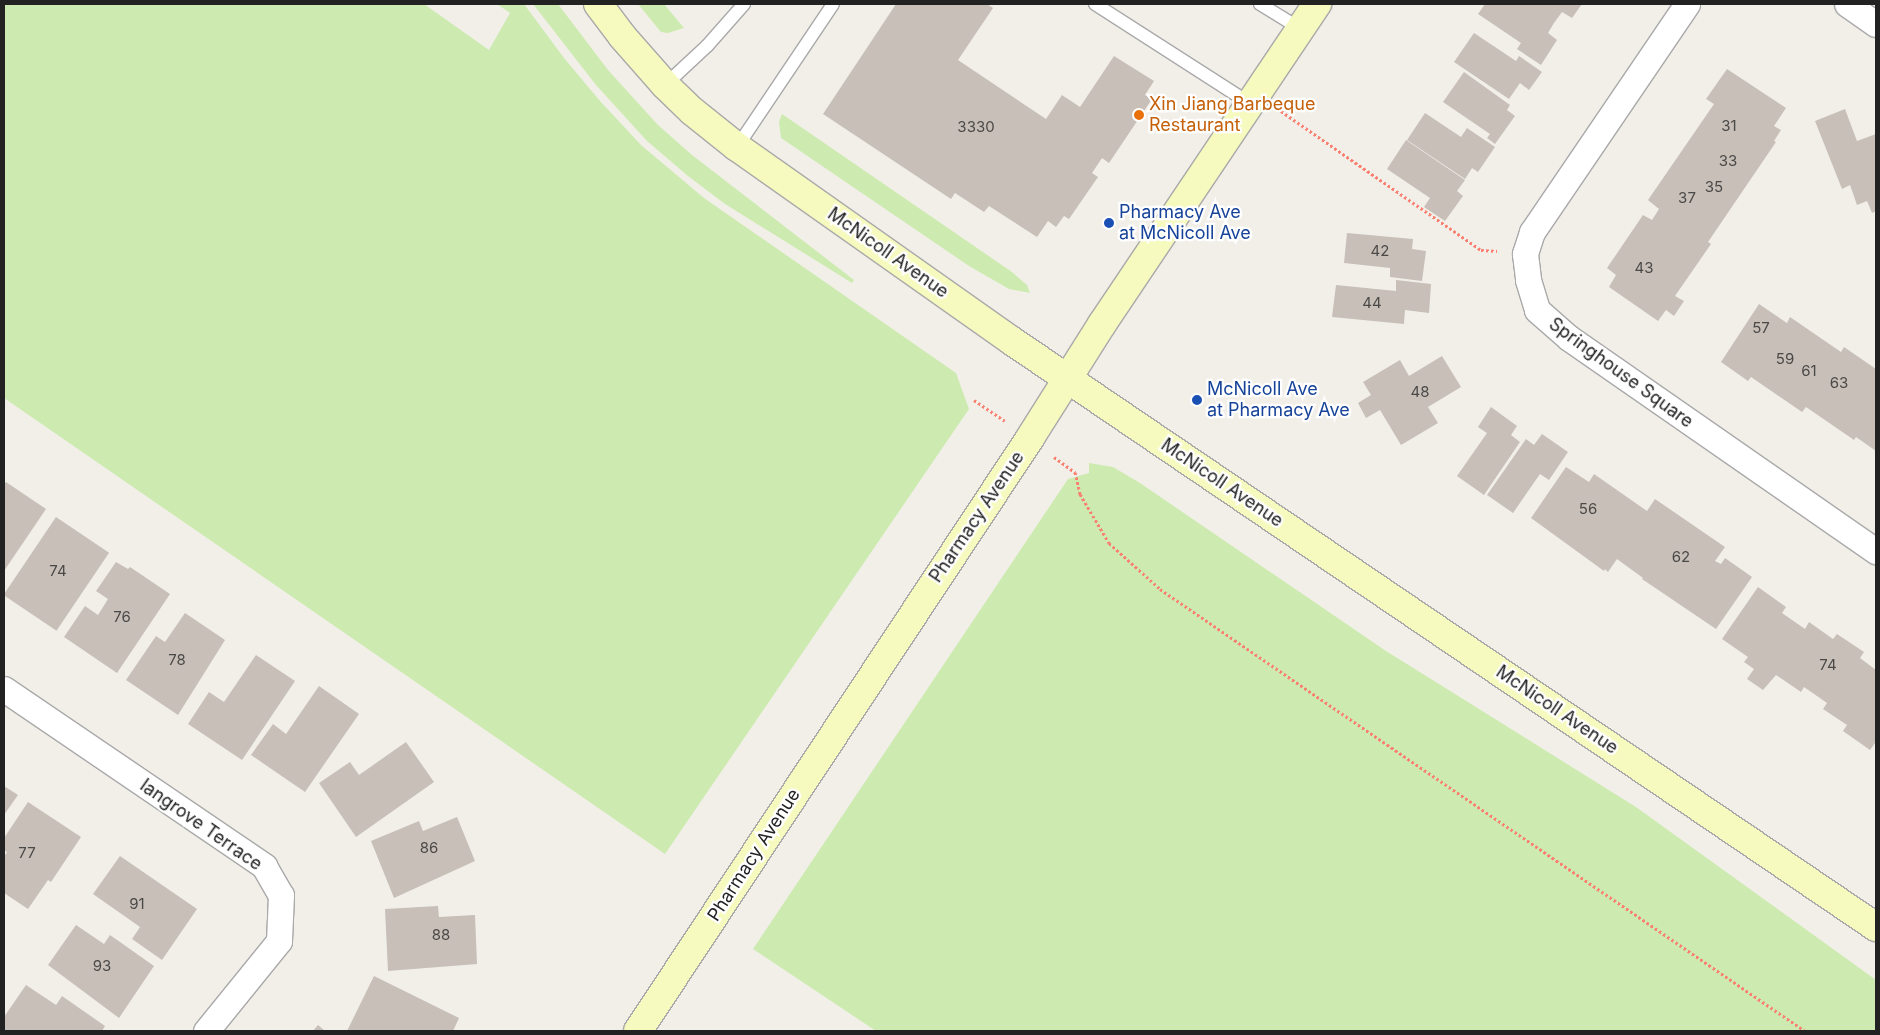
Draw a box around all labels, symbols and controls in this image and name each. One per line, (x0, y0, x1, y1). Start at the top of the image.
place label: Xin Jiang Barbeque Restaurant (1149, 94, 1315, 136)
marker: Xin Jiang Barbeque Restaurant (1133, 109, 1145, 121)
house number: 31 (1721, 117, 1737, 135)
house number: 3330 (957, 118, 995, 136)
house number: 33 (1719, 152, 1737, 170)
house number: 35 (1705, 178, 1723, 196)
house number: 37 (1678, 189, 1696, 207)
place label: Pharmacy Ave at McNicoll Ave (1119, 202, 1251, 244)
street label: McNicoll Avenue (823, 203, 953, 303)
marker: Pharmacy Ave at McNicoll Ave (1103, 217, 1115, 229)
house number: 42 (1371, 242, 1389, 260)
house number: 43 (1635, 259, 1653, 277)
house number: 44 (1362, 294, 1382, 312)
street label: Springhouse Square (1545, 313, 1697, 433)
house number: 57 (1752, 319, 1770, 337)
house number: 59 (1776, 350, 1794, 368)
house number: 61 (1801, 362, 1817, 380)
house number: 63 (1830, 374, 1848, 392)
place label: McNicoll Ave at Pharmacy Ave (1207, 379, 1350, 422)
house number: 48 (1411, 383, 1429, 401)
marker: McNicoll Ave at Pharmacy Ave (1191, 394, 1203, 406)
street label: McNicoll Avenue (1157, 434, 1287, 532)
street label: Pharmacy Avenue (925, 447, 1029, 587)
house number: 56 (1579, 500, 1597, 518)
house number: 62 (1672, 548, 1690, 566)
house number: 74 (49, 562, 67, 580)
house number: 76 (113, 608, 131, 626)
house number: 78 (168, 651, 186, 669)
house number: 74 (1819, 656, 1837, 674)
street label: McNicoll Avenue (1492, 661, 1622, 759)
street label: Iangrove Terrace (136, 775, 266, 875)
street label: Pharmacy Avenue (703, 785, 805, 925)
house number: 86 (420, 839, 438, 857)
house number: 77 (18, 844, 36, 862)
house number: 91 (129, 895, 145, 913)
house number: 88 (432, 926, 450, 944)
house number: 93 (93, 957, 111, 975)

